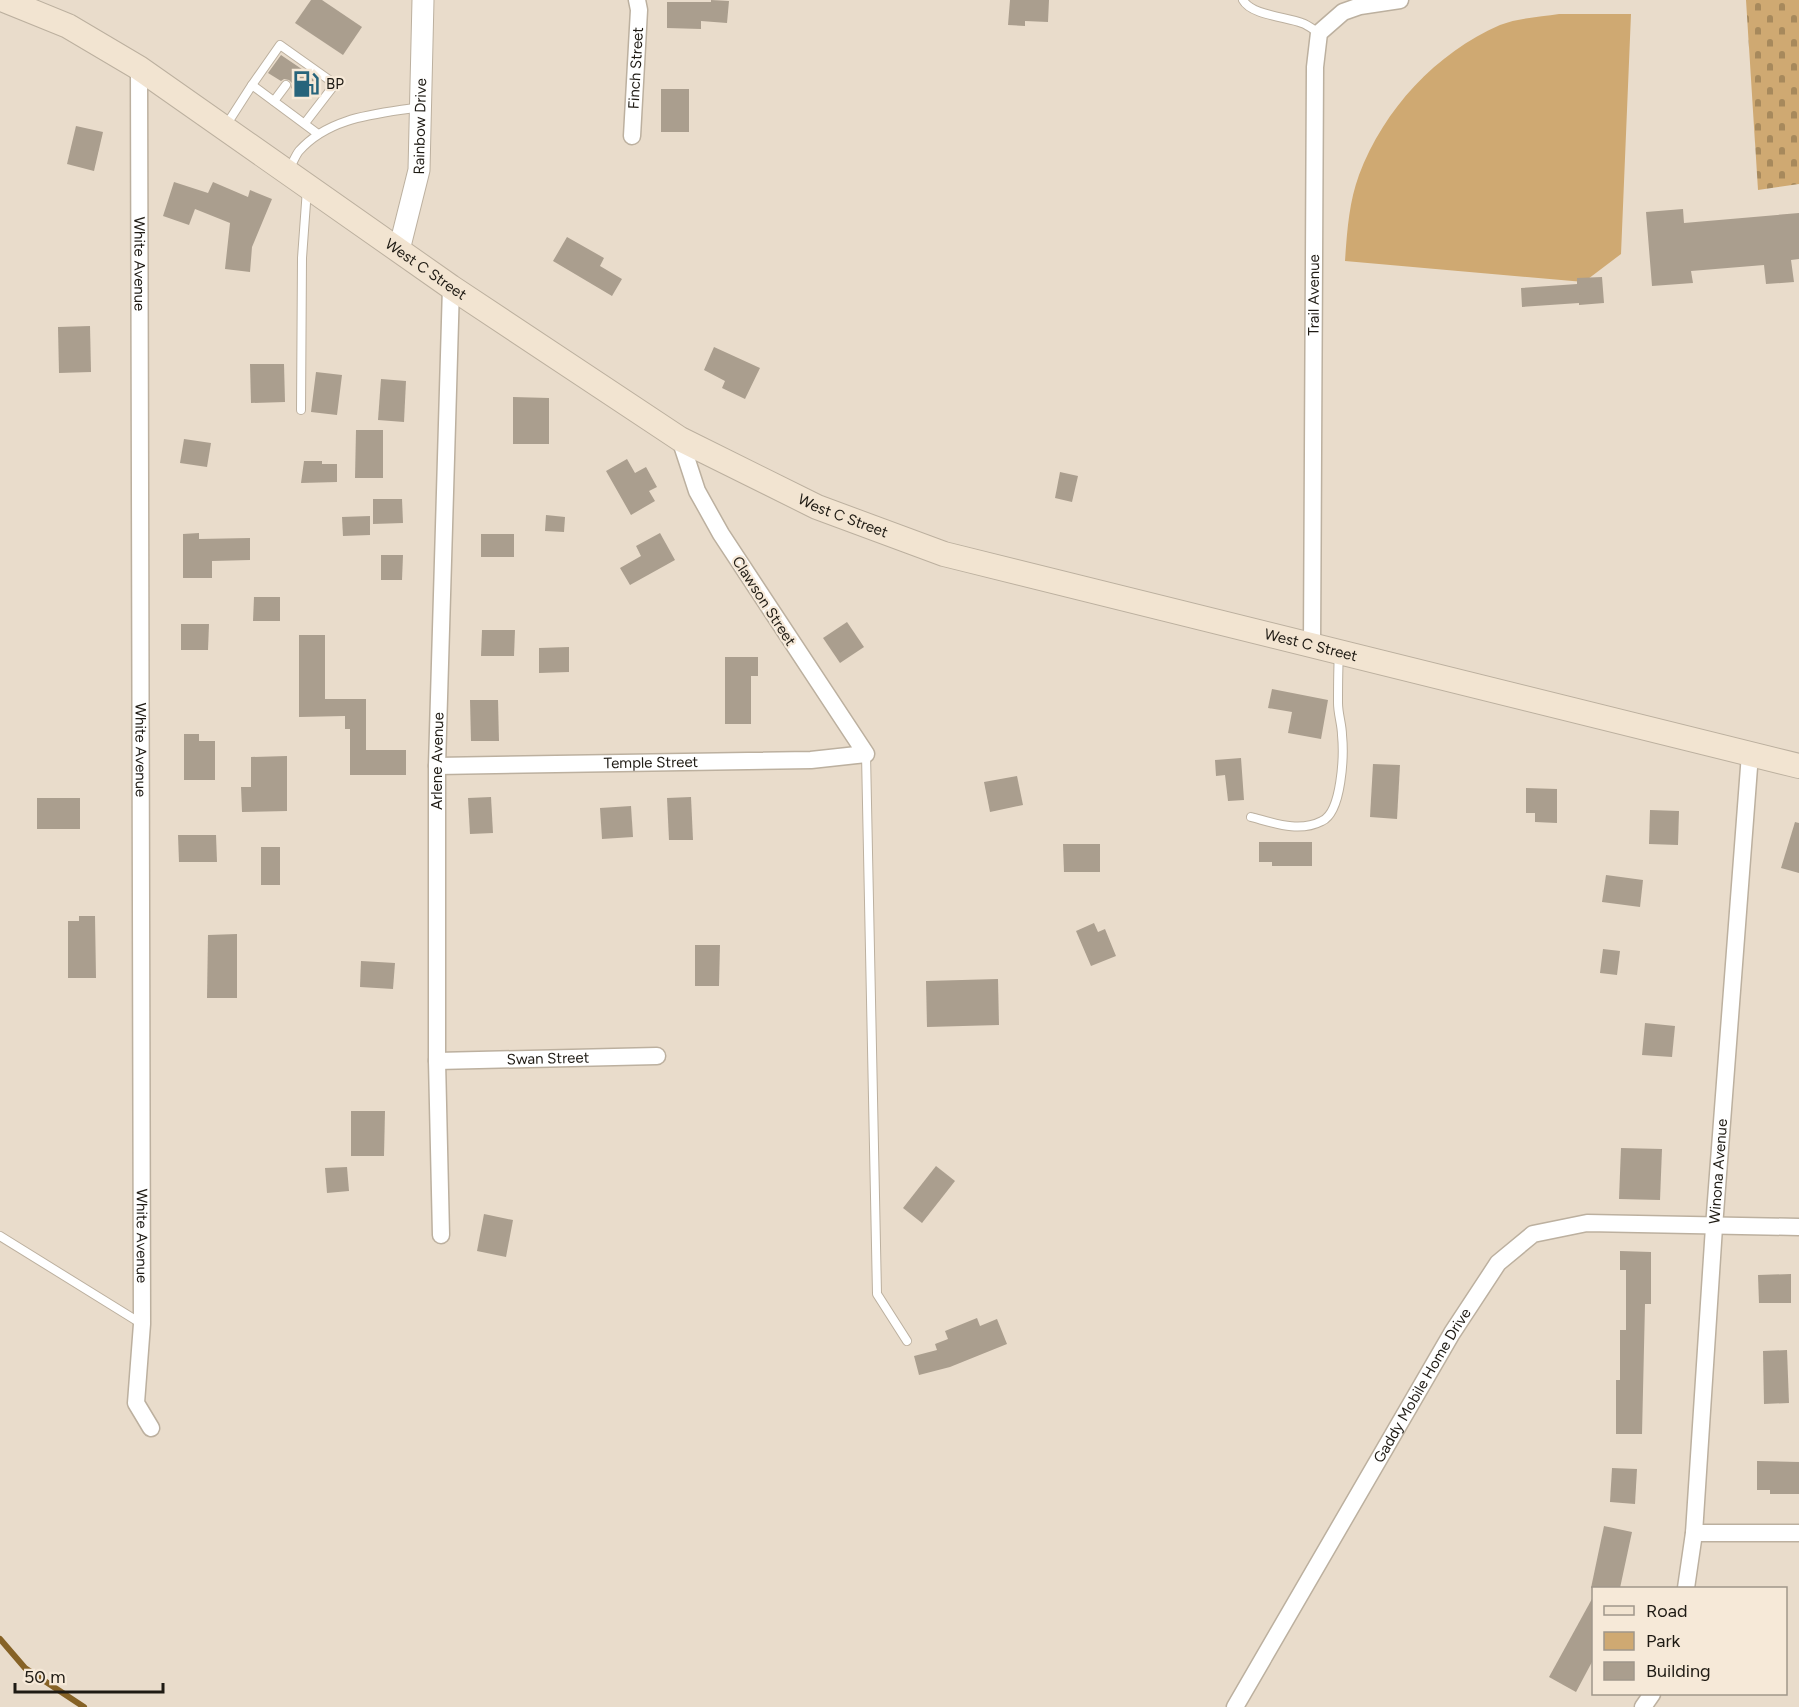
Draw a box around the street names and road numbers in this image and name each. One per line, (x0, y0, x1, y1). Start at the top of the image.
street label: Finch Street (625, 26, 647, 110)
street label: Rainbow Drive (410, 78, 430, 175)
street label: White Avenue (130, 217, 149, 311)
street label: West C Street (382, 235, 470, 304)
street label: Trail Avenue (1305, 254, 1323, 336)
street label: West C Street (795, 490, 891, 542)
street label: Clawson Street (728, 553, 800, 649)
street label: West C Street (1263, 625, 1359, 665)
street label: White Avenue (132, 703, 150, 797)
street label: Arlene Avenue (428, 712, 448, 810)
street label: Temple Street (604, 753, 699, 772)
street label: Swan Street (506, 1049, 590, 1068)
street label: Winona Avenue (1705, 1118, 1731, 1225)
street label: White Avenue (133, 1189, 151, 1283)
street label: Gaddy Mobile Home Drive (1370, 1305, 1475, 1466)

